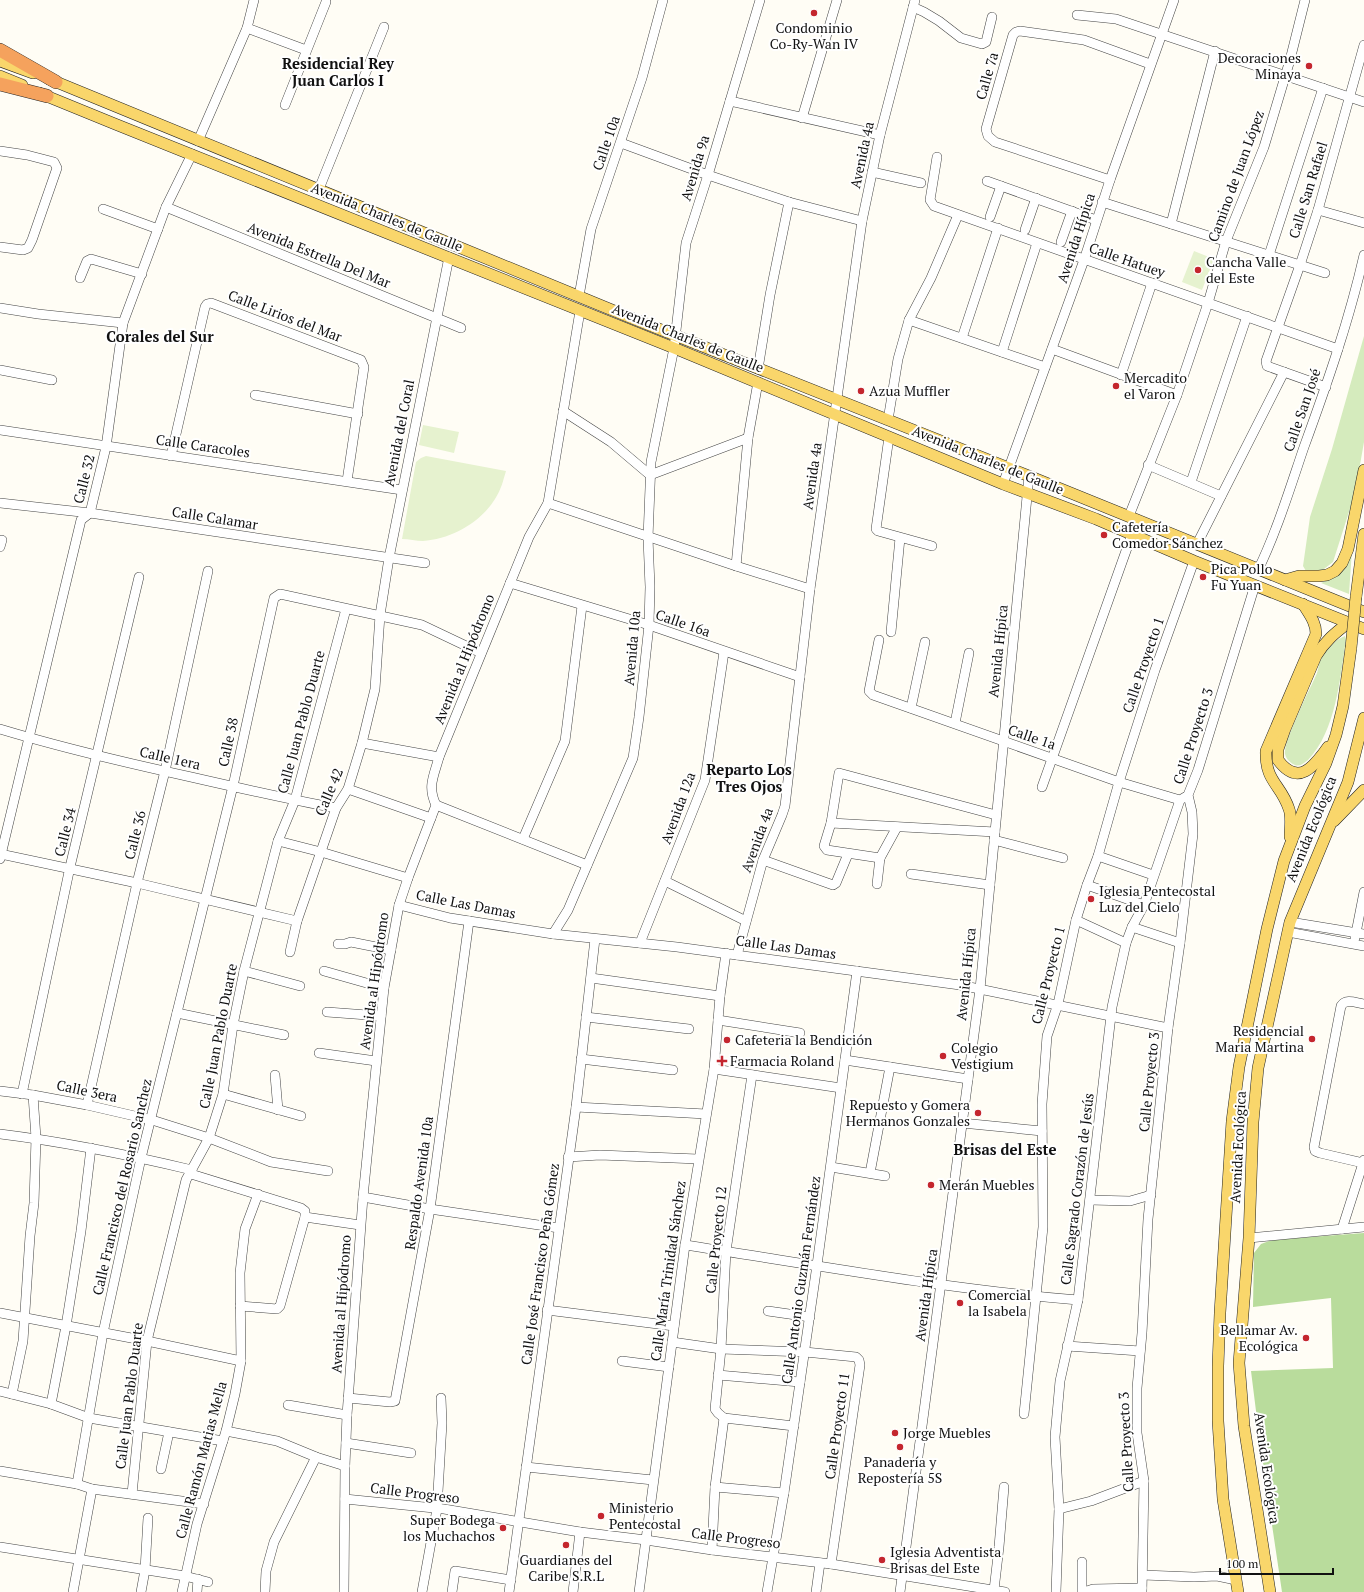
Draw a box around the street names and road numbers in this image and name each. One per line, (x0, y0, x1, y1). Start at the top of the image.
street label: Calle 7a (971, 50, 1002, 102)
street label: Camino de Juan López (1203, 107, 1268, 244)
street label: Calle 10a (587, 113, 624, 173)
street label: Avenida 4a (845, 120, 878, 190)
street label: Avenida 9a (676, 133, 714, 203)
street label: Calle San Rafael (1284, 139, 1331, 241)
street label: Avenida Charles de Gaulle (309, 177, 466, 256)
street label: Avenida Hípica (1052, 191, 1099, 285)
street label: Avenida Estrella Del Mar (245, 217, 394, 292)
street label: Calle Hatuey (1087, 238, 1169, 282)
street label: Calle Lirios del Mar (225, 285, 345, 346)
street label: Avenida Charles de Gaulle (610, 298, 767, 377)
street label: Calle San José (1278, 366, 1325, 454)
street label: Avenida del Coral (379, 378, 418, 488)
street label: Avenida Charles de Gaulle (910, 420, 1067, 499)
street label: Calle Caracoles (155, 429, 251, 462)
street label: Avenida 4a (797, 441, 826, 511)
street label: Calle 32 (68, 452, 99, 505)
street label: Calle Calamar (171, 501, 260, 534)
street label: Avenida al Hipódromo (429, 591, 498, 727)
street label: Calle 16a (653, 604, 713, 641)
street label: Avenida Hípica (983, 604, 1012, 698)
street label: Avenida 10a (619, 610, 644, 686)
street label: Calle Proyecto 1 (1117, 614, 1168, 715)
street label: Calle Juan Pablo Duarte (272, 648, 329, 796)
street label: Calle Proyecto 3 (1168, 685, 1217, 786)
street label: Calle 38 (213, 716, 242, 768)
street label: Calle 1a (1006, 719, 1059, 754)
street label: Calle 1era (138, 741, 202, 774)
street label: Calle 42 (310, 765, 347, 818)
street label: Avenida 12a (656, 769, 699, 846)
street label: Avenida Ecológica (1281, 773, 1340, 885)
street label: Calle 34 (49, 805, 80, 858)
street label: Avenida 4a (736, 805, 777, 875)
street label: Calle 36 (119, 808, 150, 861)
street label: Calle Las Damas (415, 885, 518, 923)
street label: Avenida al Hipódromo (354, 911, 393, 1051)
street label: Calle Proyecto 1 (1026, 924, 1069, 1026)
street label: Avenida Hípica (951, 927, 980, 1021)
street label: Calle Las Damas (735, 930, 838, 963)
street label: Calle Juan Pablo Duarte (194, 962, 241, 1110)
street label: Calle Proyecto 3 (1134, 1031, 1163, 1133)
street label: Calle 3era (55, 1075, 119, 1106)
street label: Calle Francisco del Rosario Sanchez (87, 1077, 156, 1297)
street label: Avenida Ecológica (1225, 1090, 1250, 1204)
street label: Calle Sagrado Corazón de Jesús (1055, 1092, 1098, 1286)
street label: Respaldo Avenida 10a (400, 1115, 437, 1251)
street label: Calle José Francisco Peña Gómez (516, 1162, 563, 1366)
street label: Calle Antonio Guzmán Fernández (776, 1175, 825, 1385)
street label: Calle María Trinidad Sánchez (645, 1179, 690, 1362)
street label: Calle Proyecto 12 (700, 1185, 731, 1295)
street label: Avenida al Hipódromo (326, 1234, 355, 1374)
street label: Avenida Hípica (910, 1247, 941, 1342)
street label: Calle Juan Pablo Duarte (110, 1322, 147, 1470)
street label: Calle Proyecto 11 (820, 1371, 853, 1481)
street label: Calle Ramón Matias Mella (170, 1379, 231, 1541)
street label: Calle Proyecto 3 (1113, 1391, 1138, 1493)
street label: Avenida Ecológica (1250, 1411, 1285, 1525)
street label: Calle Progreso (369, 1478, 461, 1507)
street label: Calle Progreso (690, 1523, 782, 1552)

